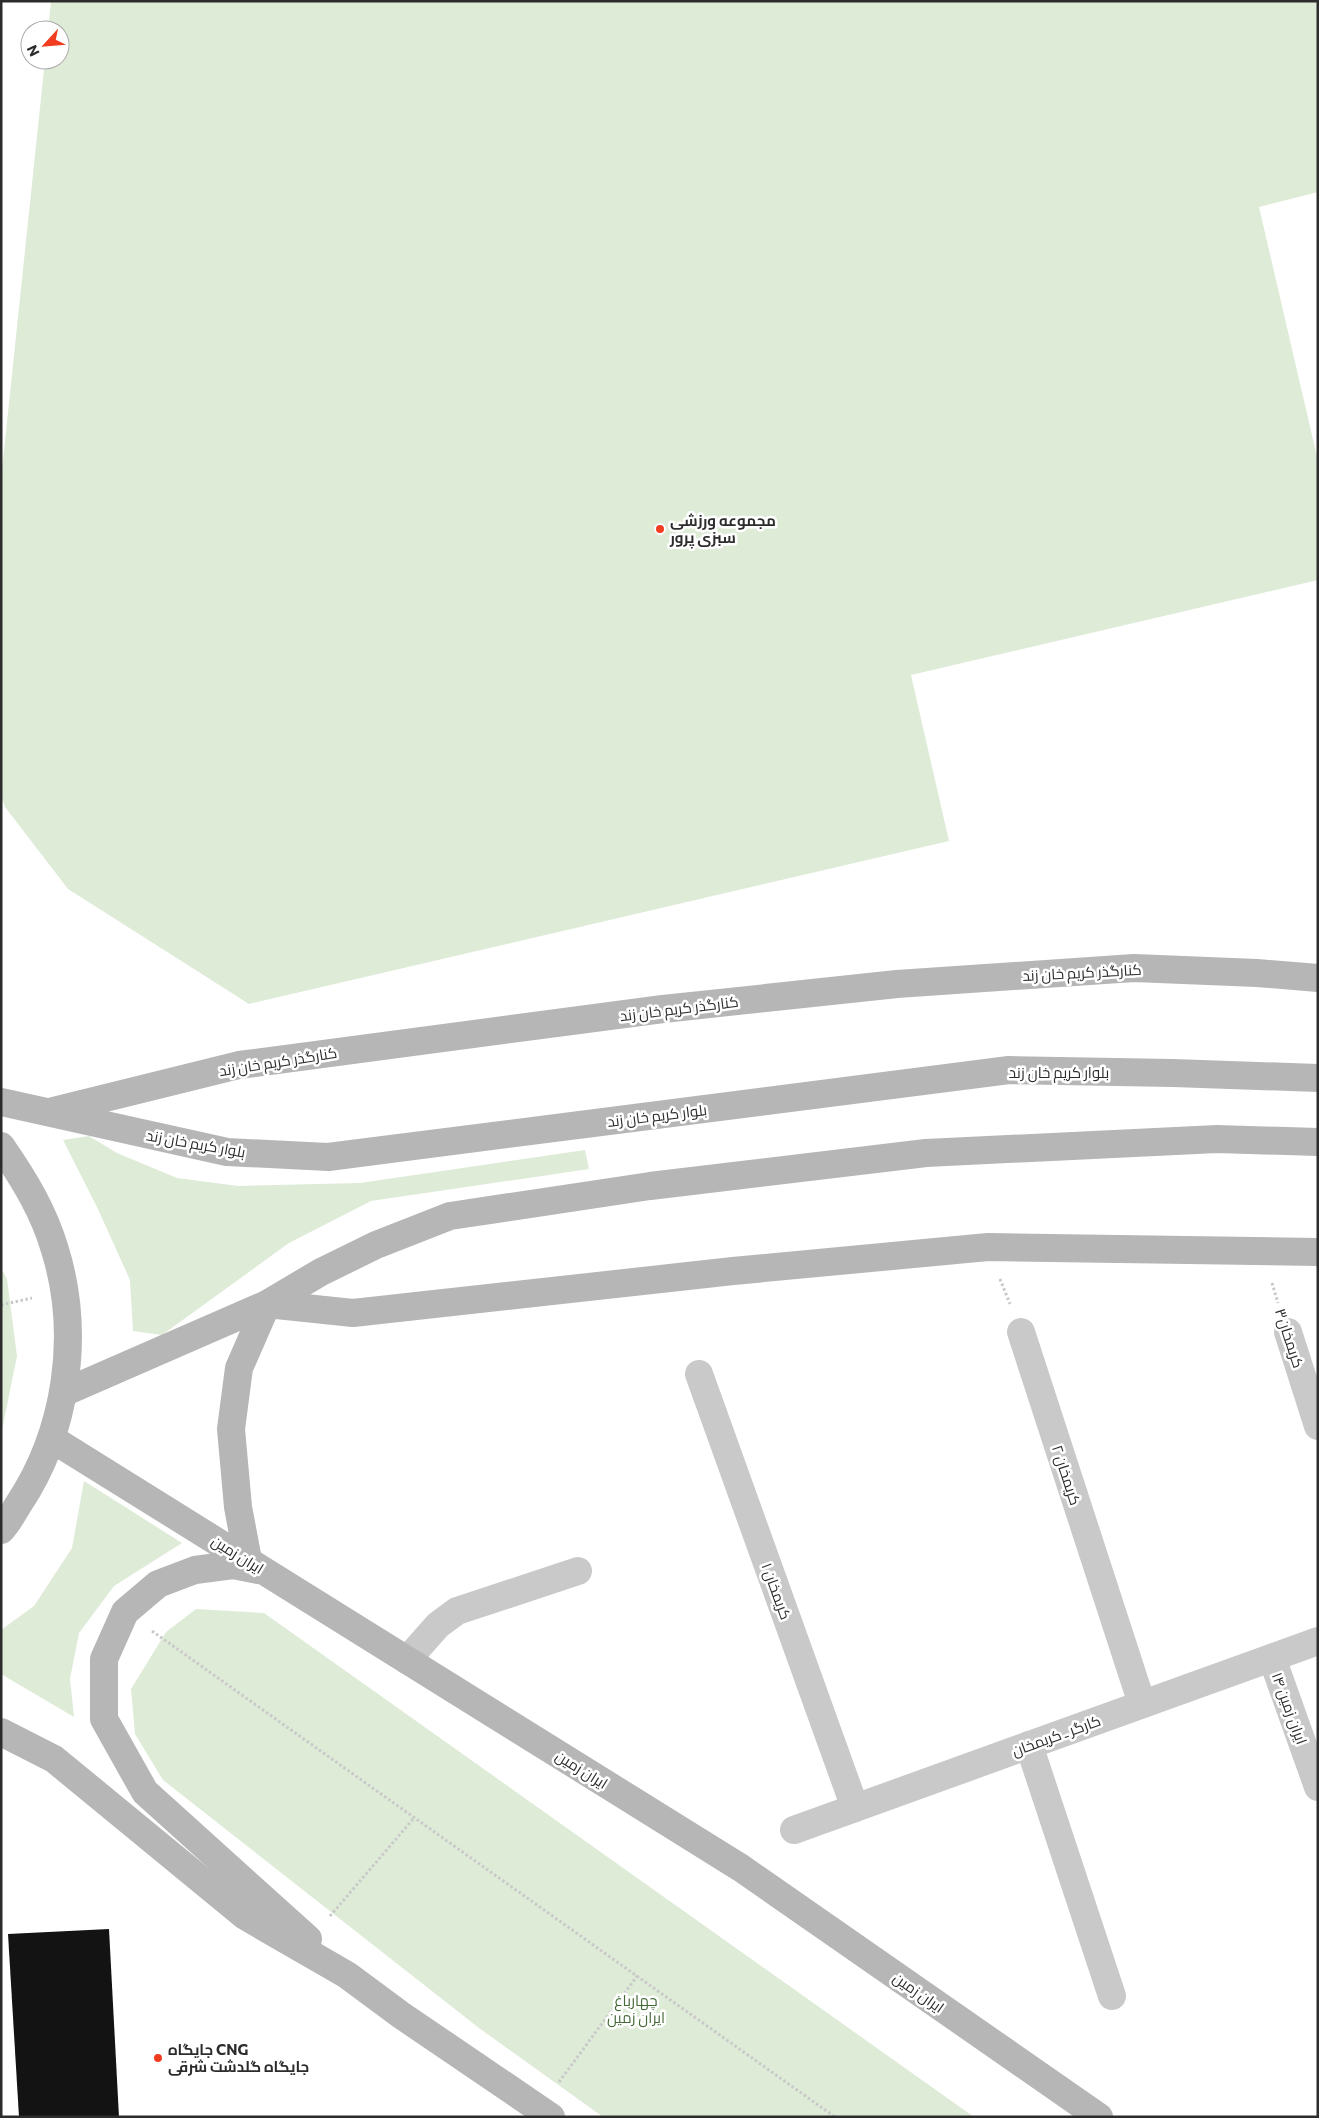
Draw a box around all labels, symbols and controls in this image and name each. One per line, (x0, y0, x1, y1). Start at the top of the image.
north arrow (20, 20, 70, 70)
text: N (23, 42, 43, 59)
place label: مجموعه ورزشی سبزی پرور (669, 511, 776, 549)
marker: مجموعه ورزشی سبزی پرور (654, 523, 666, 535)
street label: کنارگذر کریم خان زند (1022, 960, 1142, 986)
street label: کنارگذر کریم خان زند (619, 992, 740, 1026)
street label: کنارگذر کریم خان زند (218, 1043, 339, 1081)
street label: بلوار کریم خان زند (1009, 1063, 1109, 1083)
street label: بلوار کریم خان زند (606, 1100, 708, 1132)
street label: بلوار کریم خان زند (145, 1125, 247, 1163)
street label: کریمخان۳ (1270, 1306, 1308, 1371)
street label: کریمخان ۲ (1047, 1443, 1085, 1508)
street label: ایران زمین (208, 1531, 267, 1579)
street label: کریمخان ۱ (757, 1560, 796, 1622)
street label: ایران زمین ۱۴ (1267, 1669, 1311, 1747)
street label: کارگر ـ کریمخان (1009, 1711, 1104, 1761)
street label: ایران زمین (552, 1746, 611, 1794)
street label: ایران زمین (889, 1968, 948, 2018)
park label: چهارباغ ایران زمین (607, 1991, 665, 2028)
place label: جایگاه CNG جایگاه گلدشت شرقی (168, 2040, 309, 2076)
marker: جایگاه CNG جایگاه گلدشت شرقی (152, 2052, 164, 2064)

